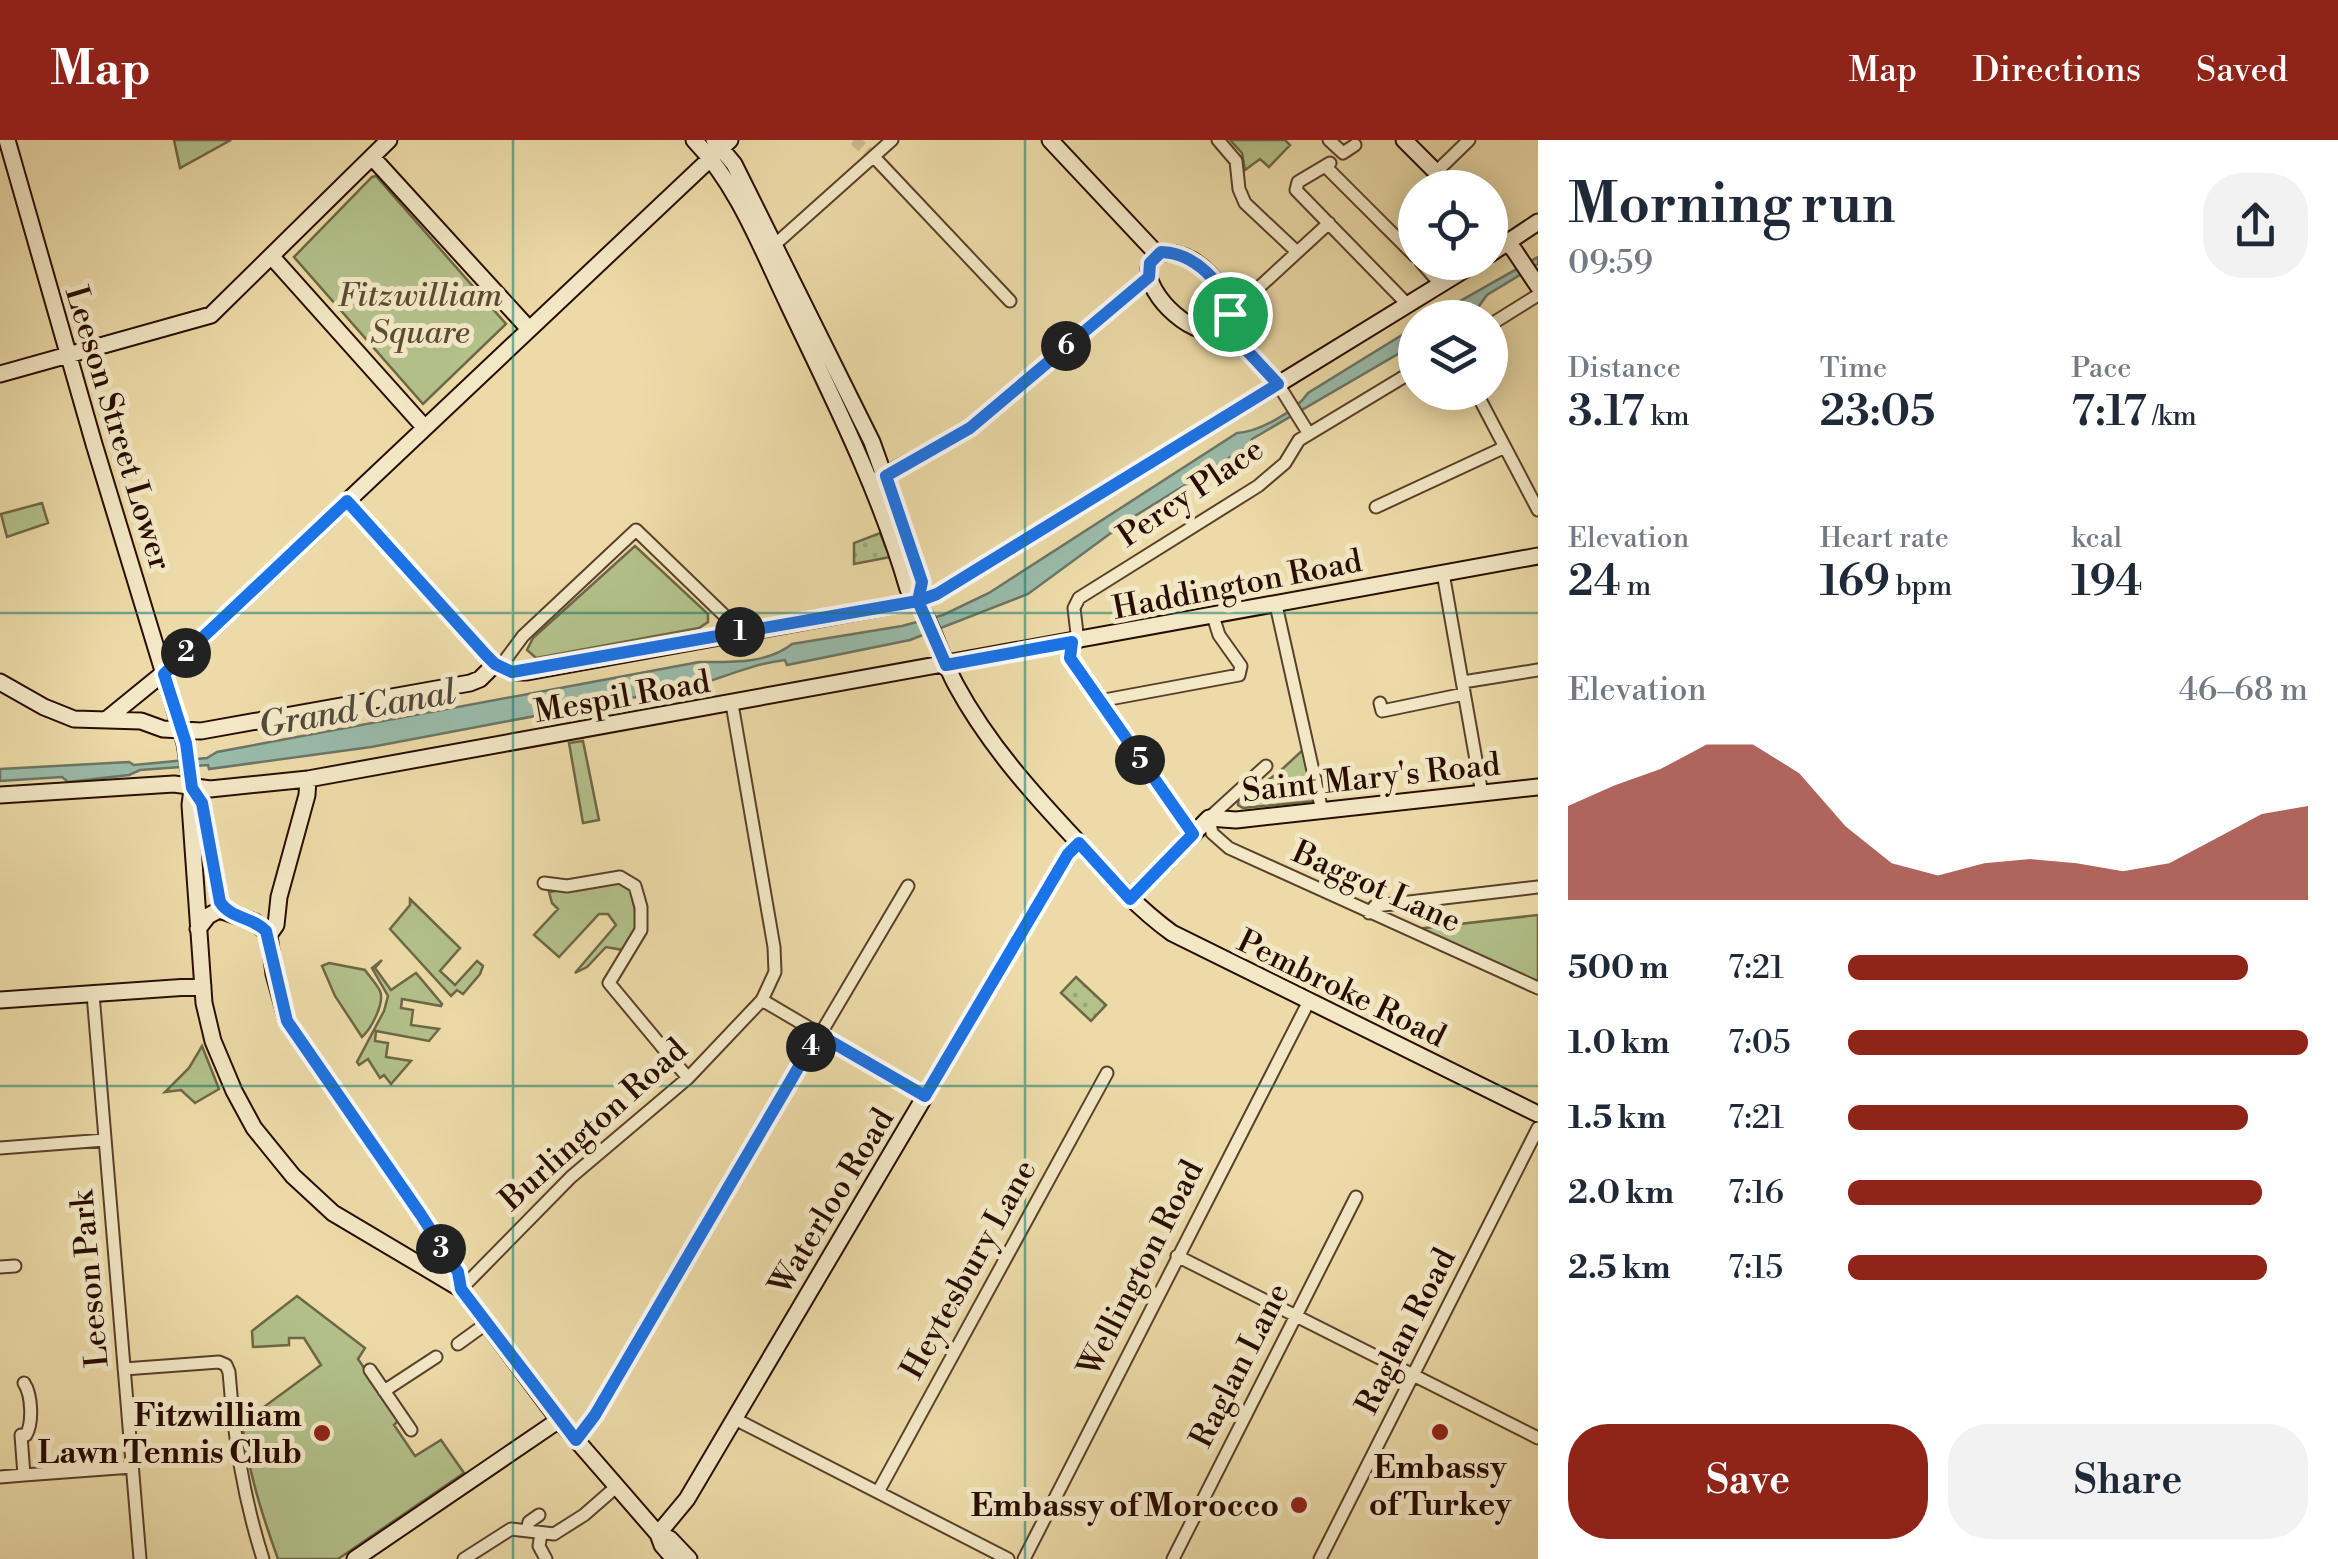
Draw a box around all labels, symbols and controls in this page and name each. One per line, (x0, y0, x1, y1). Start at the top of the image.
text: Map (50, 40, 151, 100)
text: Map (1848, 49, 1917, 92)
text: Directions (1972, 49, 2141, 92)
text: Saved (2196, 49, 2288, 92)
map controls (1398, 170, 1508, 410)
button: locate (1398, 170, 1508, 280)
text: Morning run (1568, 171, 1896, 240)
button: share (2203, 173, 2308, 278)
text: 09:59 (1568, 243, 1653, 283)
pin (1188, 272, 1273, 357)
park label: Fitzwilliam Square (338, 276, 503, 353)
street label: Leeson Street Lower (56, 281, 180, 575)
icon: arrive (1203, 287, 1258, 342)
button: layers (1398, 300, 1508, 410)
pin: 6 (1041, 321, 1091, 371)
text: 6 (1057, 328, 1075, 363)
text: Distance (1568, 351, 1681, 386)
text: Time (1820, 351, 1887, 386)
text: Pace (2071, 351, 2131, 386)
text: 3.17 (1568, 386, 1645, 439)
text: 23:05 (1820, 386, 1935, 439)
text: 7:17 (2071, 386, 2147, 439)
text: km (1645, 399, 1690, 434)
text: /km (2147, 399, 2197, 434)
street label: Percy Place (1110, 429, 1271, 556)
text: Elevation (1568, 521, 1689, 556)
text: Heart rate (1820, 521, 1949, 556)
text: kcal (2071, 521, 2122, 556)
street label: Haddington Road (1109, 541, 1365, 629)
text: 24 (1568, 556, 1621, 609)
text: 169 (1820, 556, 1890, 609)
text: 194 (2071, 556, 2143, 609)
text: m (1621, 569, 1651, 604)
text: bpm (1890, 569, 1952, 604)
pin: 1 (715, 607, 765, 657)
text: 1 (733, 614, 747, 649)
pin: 2 (161, 628, 211, 678)
text: 2 (177, 635, 195, 670)
street label: Mespil Road (531, 662, 713, 732)
text: Elevation (1568, 670, 1707, 710)
text: 46–68 m (2179, 670, 2308, 710)
water label: Grand Canal (255, 671, 459, 748)
pin: 5 (1115, 735, 1165, 785)
text: 5 (1131, 742, 1149, 777)
street label: Saint Mary's Road (1240, 745, 1502, 811)
street label: Baggot Lane (1285, 832, 1467, 942)
street label: Pembroke Road (1231, 921, 1452, 1057)
text: 500 m (1568, 948, 1669, 988)
text: 7:21 (1728, 948, 1784, 988)
pin: 4 (786, 1022, 836, 1072)
text: 1.0 km (1568, 1023, 1670, 1063)
text: 7:05 (1728, 1023, 1791, 1063)
text: 4 (802, 1029, 820, 1064)
street label: Burlington Road (491, 1030, 696, 1220)
text: 1.5 km (1568, 1098, 1666, 1138)
text: 7:21 (1728, 1098, 1784, 1138)
street label: Waterloo Road (760, 1101, 903, 1303)
street label: Heytesbury Lane (892, 1153, 1046, 1386)
street label: Wellington Road (1069, 1154, 1213, 1384)
text: 2.0 km (1568, 1173, 1674, 1213)
text: 7:16 (1728, 1173, 1784, 1213)
street label: Leeson Park (62, 1186, 118, 1369)
pin: 3 (416, 1224, 466, 1274)
text: 3 (433, 1231, 449, 1266)
street label: Raglan Road (1347, 1242, 1465, 1421)
text: 2.5 km (1568, 1248, 1671, 1288)
text: 7:15 (1728, 1248, 1783, 1288)
street label: Raglan Lane (1181, 1276, 1298, 1455)
place label: Fitzwilliam Lawn Tennis Club (37, 1396, 302, 1473)
marker: Embassy of Turkey (1429, 1421, 1451, 1443)
marker: Fitzwilliam Lawn Tennis Club (311, 1422, 333, 1444)
button: Save (1568, 1424, 1928, 1539)
button: Share (1948, 1424, 2308, 1539)
place label: Embassy of Turkey (1369, 1448, 1512, 1525)
place label: Embassy of Morocco (971, 1486, 1279, 1526)
marker: Embassy of Morocco (1288, 1494, 1310, 1516)

